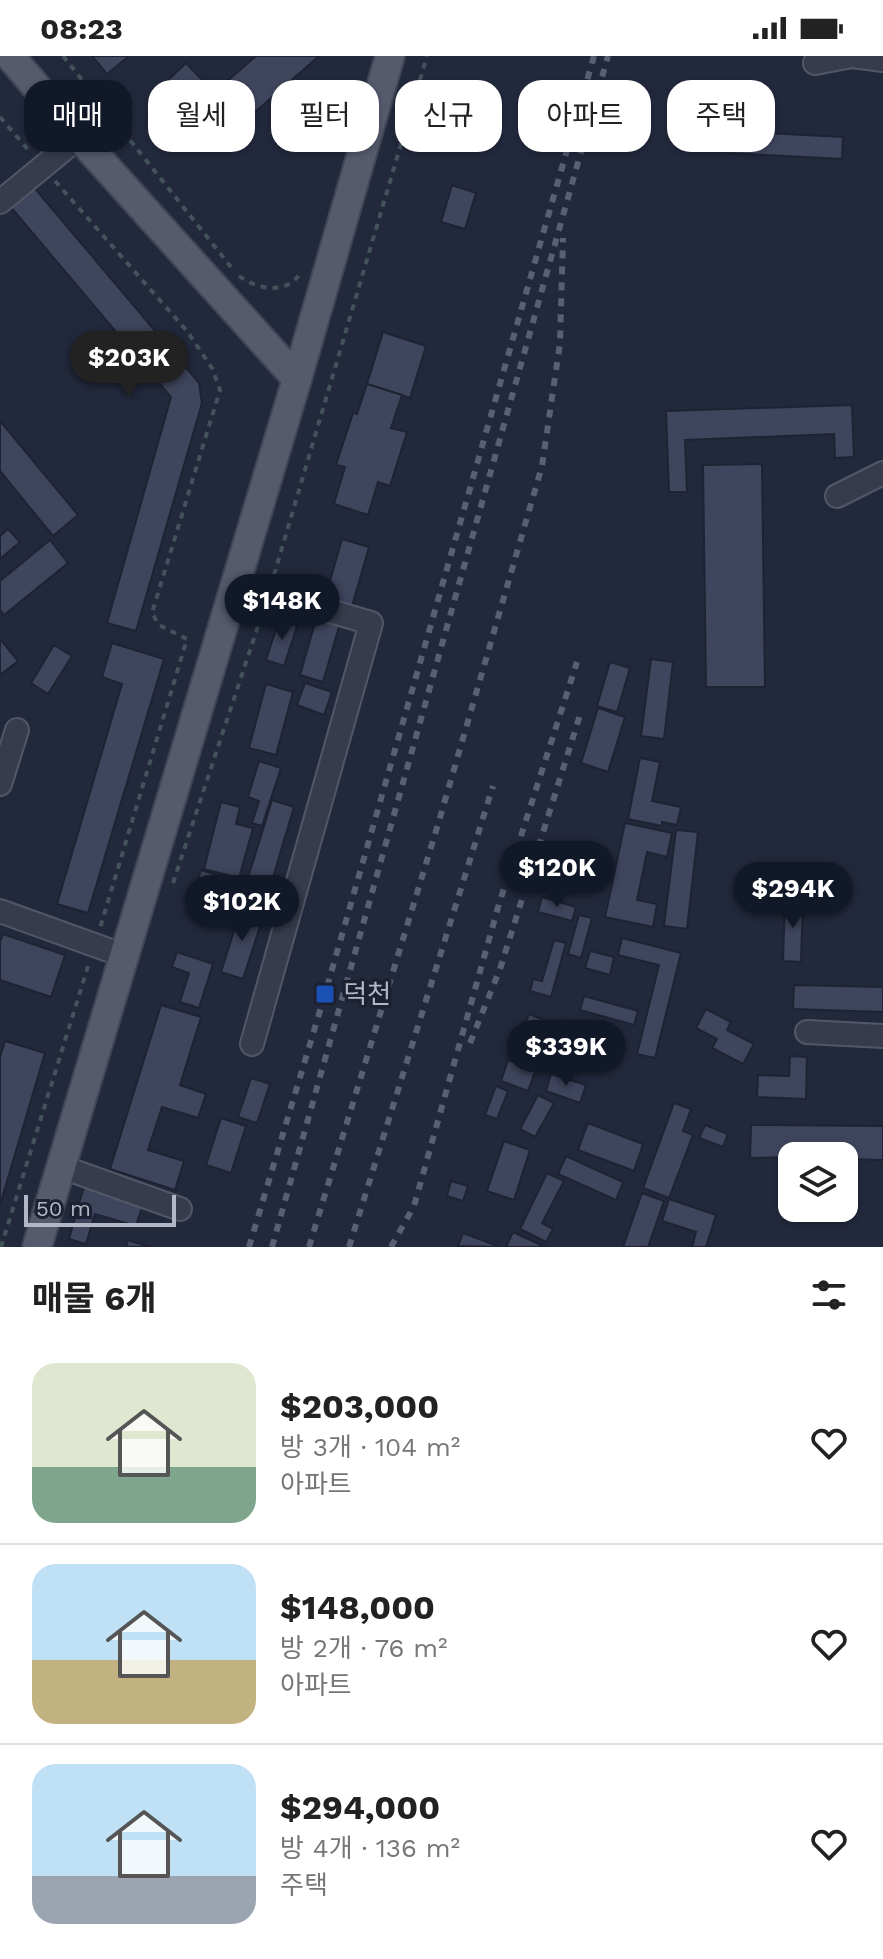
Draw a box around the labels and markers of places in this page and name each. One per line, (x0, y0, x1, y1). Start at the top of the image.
pin: $203K (73, 331, 185, 399)
pin: $148K (226, 574, 338, 642)
pin: $120K (501, 841, 613, 909)
pin: $294K (737, 862, 849, 930)
pin: $102K (186, 875, 298, 943)
place label: 덕천 (343, 979, 391, 1009)
marker: 덕천 (314, 983, 336, 1005)
pin: $339K (510, 1020, 622, 1088)

